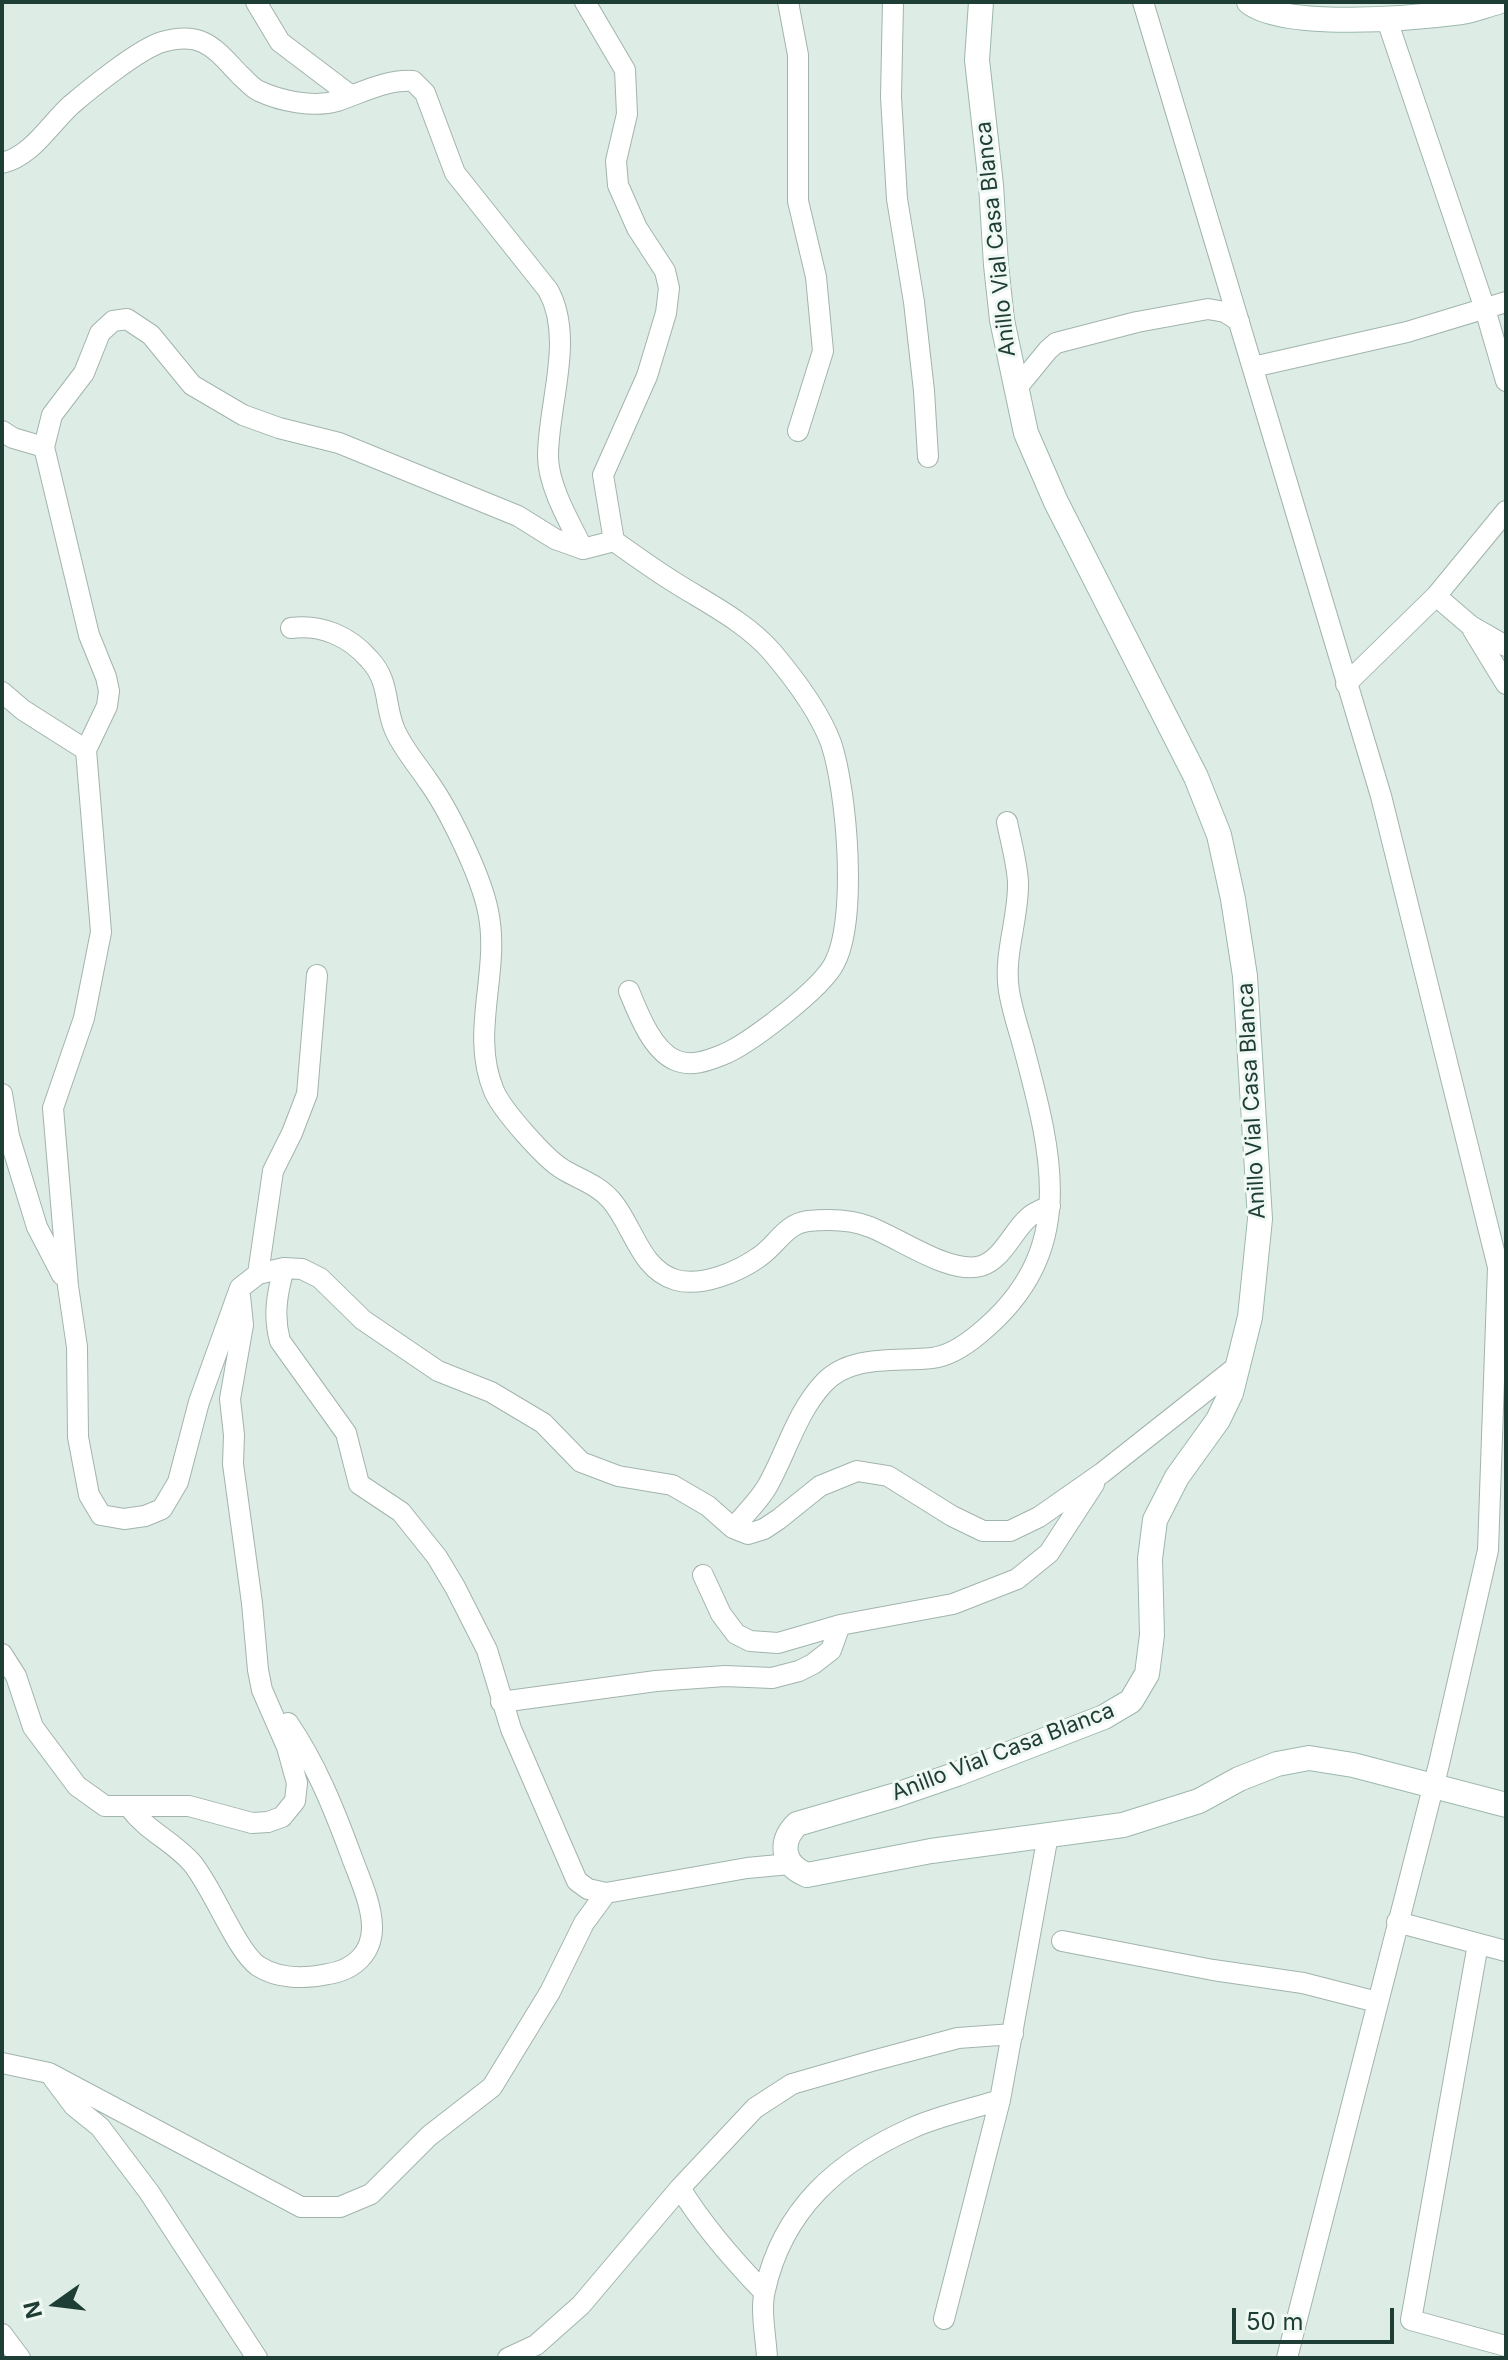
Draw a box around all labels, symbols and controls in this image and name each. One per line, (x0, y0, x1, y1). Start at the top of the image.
street label: Anillo Vial Casa Blanca (971, 120, 1021, 358)
street label: Anillo Vial Casa Blanca (1233, 982, 1271, 1220)
street label: Anillo Vial Casa Blanca (888, 1697, 1118, 1807)
north arrow (16, 2264, 96, 2344)
scale bar (1236, 2292, 1398, 2342)
text: N (18, 2299, 47, 2321)
text: 50 m (1246, 2307, 1304, 2336)

